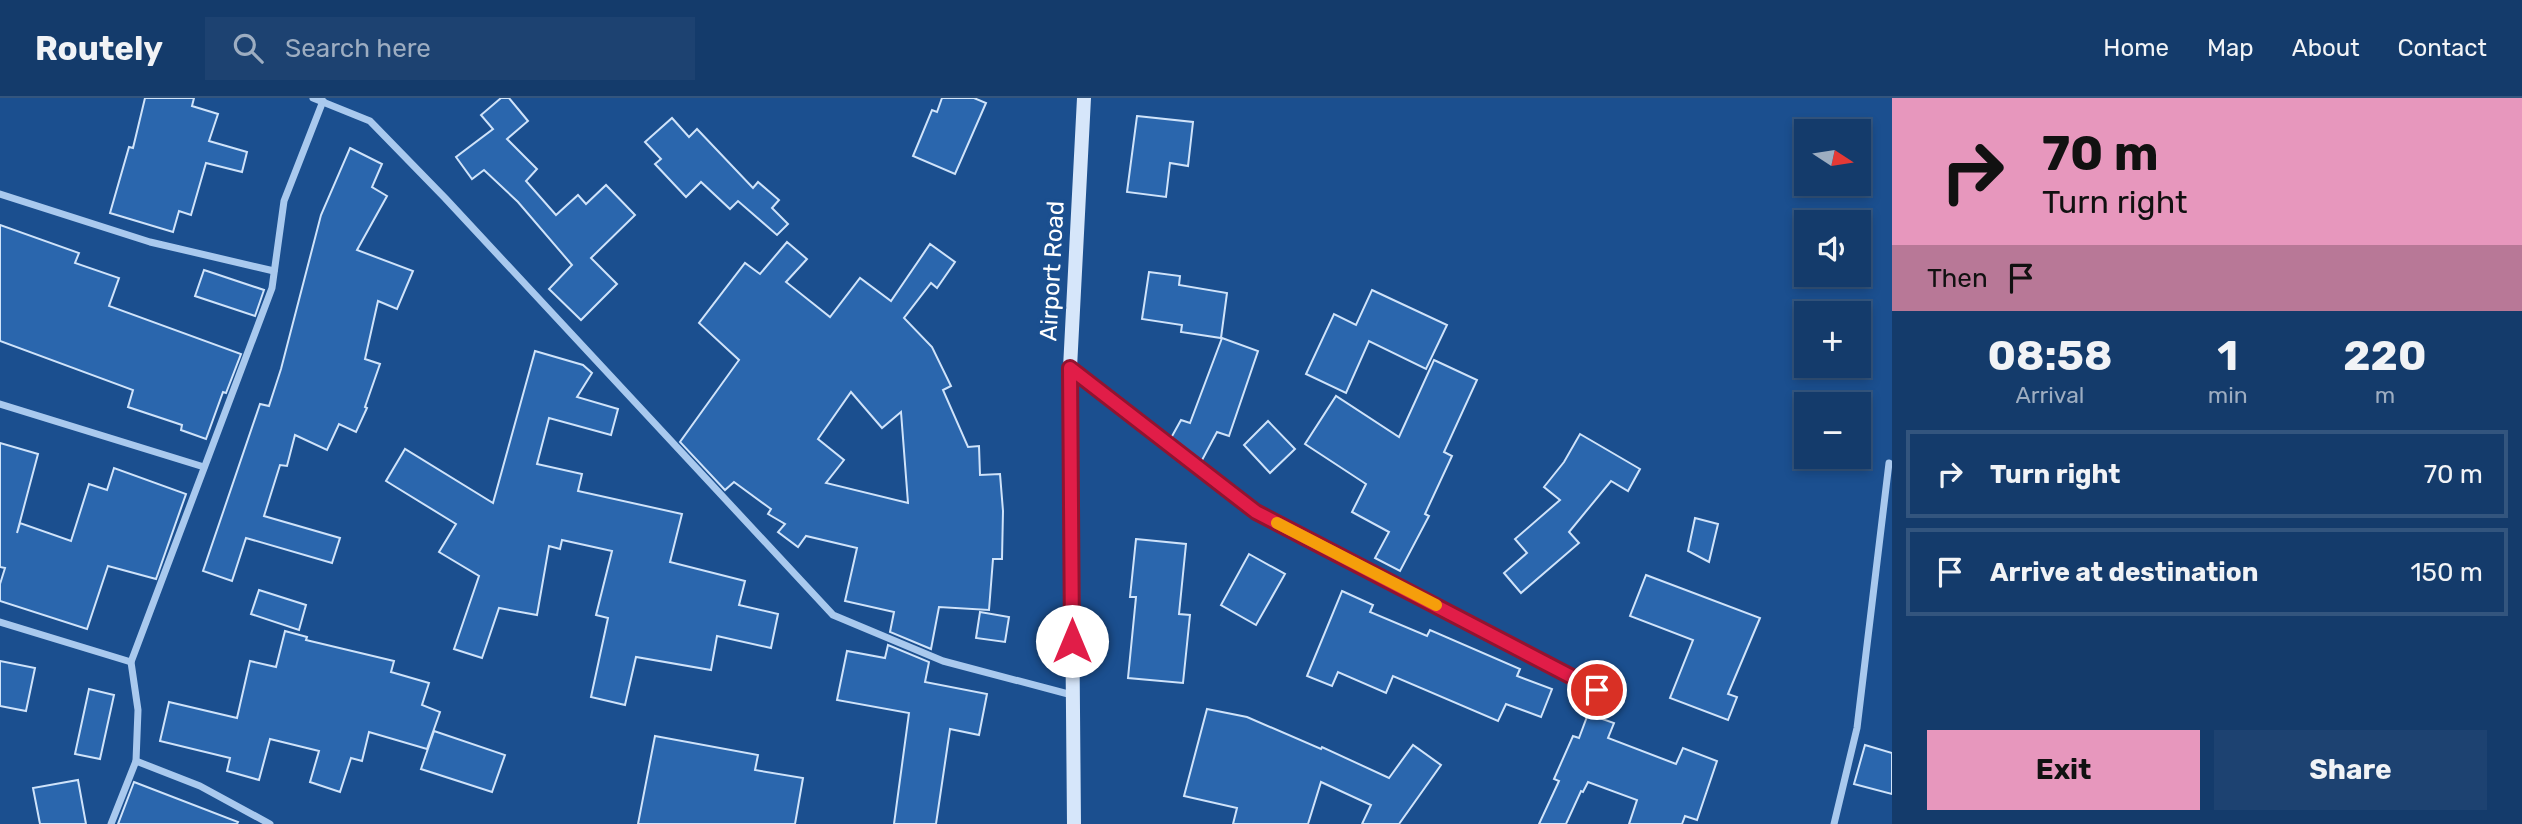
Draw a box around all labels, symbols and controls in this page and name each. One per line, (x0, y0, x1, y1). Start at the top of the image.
search box (205, 17, 695, 80)
text: Routely (35, 29, 163, 68)
icon: search (229, 29, 267, 67)
text: Search here (285, 33, 431, 64)
text: Home (2103, 34, 2169, 62)
text: Map (2207, 34, 2254, 62)
text: About (2292, 34, 2360, 62)
text: Contact (2398, 34, 2487, 62)
north arrow (1794, 119, 1871, 196)
map controls (1794, 119, 1871, 469)
text: 70 m (2042, 124, 2159, 182)
icon: right (1927, 126, 2018, 217)
text: Turn right (2042, 183, 2187, 221)
street label: Airport Road (1034, 200, 1070, 342)
button: sound (1794, 210, 1871, 287)
icon: arrive (2002, 259, 2040, 297)
text: Then (1927, 263, 1988, 294)
button: + (1794, 301, 1871, 378)
text: 08:58 (1988, 331, 2112, 381)
text: 1 (2217, 331, 2238, 381)
text: 220 (2343, 331, 2426, 381)
text: Arrival (2015, 381, 2084, 409)
text: min (2208, 381, 2248, 409)
text: m (2375, 381, 2395, 409)
button: − (1794, 392, 1871, 469)
icon: right (1931, 455, 1969, 493)
text: Turn right (1990, 459, 2120, 490)
text: 70 m (2424, 459, 2483, 490)
icon: arrive (1931, 553, 1969, 591)
text: Arrive at destination (1990, 557, 2258, 588)
text: 150 m (2410, 557, 2483, 588)
position arrow (1035, 604, 1109, 678)
pin (1567, 660, 1627, 720)
icon: arrive (1578, 671, 1616, 709)
button: Exit (1927, 730, 2200, 810)
button: Share (2214, 730, 2487, 810)

